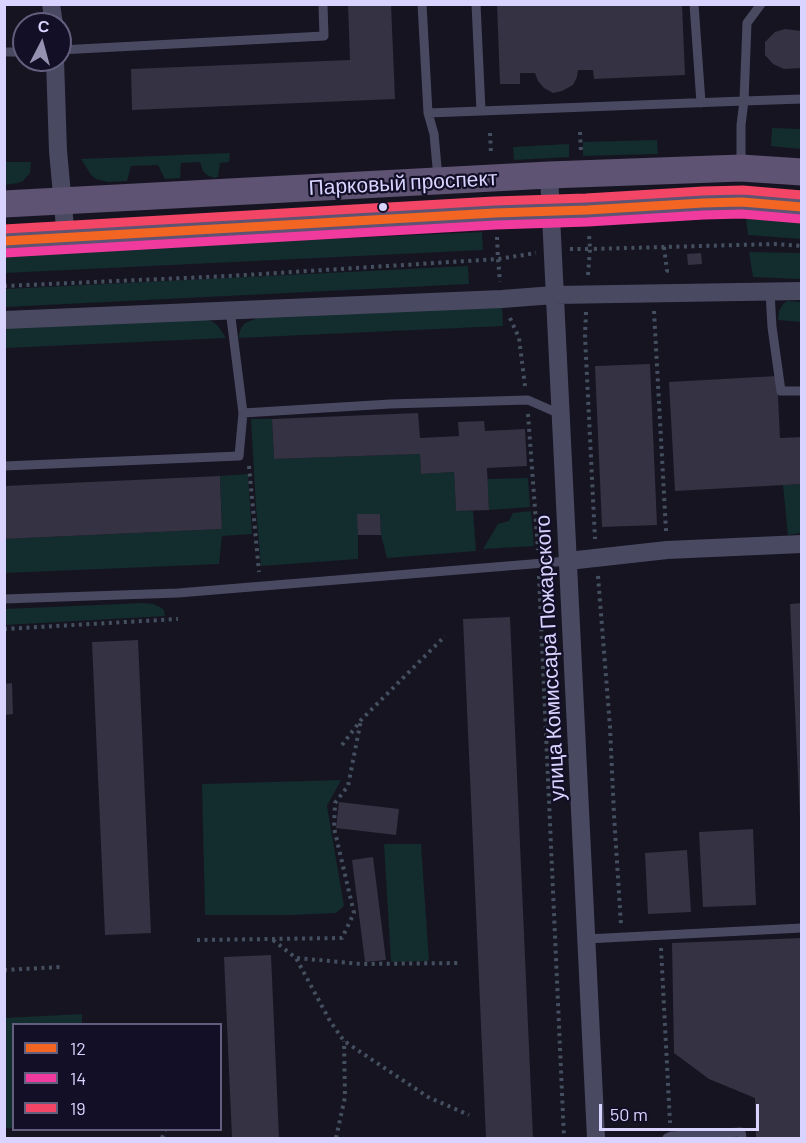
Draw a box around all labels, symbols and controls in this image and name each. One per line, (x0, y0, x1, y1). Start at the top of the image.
north arrow (12, 12, 72, 72)
text: С (37, 16, 50, 36)
street label: Парковый проспект (308, 165, 498, 201)
unlabelled marker (377, 201, 389, 213)
street label: улица Комиссара Пожарского (530, 514, 570, 802)
legend (12, 1023, 222, 1131)
text: 12 (70, 1037, 86, 1059)
text: 14 (70, 1067, 86, 1089)
scale bar (602, 1092, 762, 1130)
text: 19 (70, 1097, 86, 1119)
text: 50 m (610, 1103, 648, 1125)

